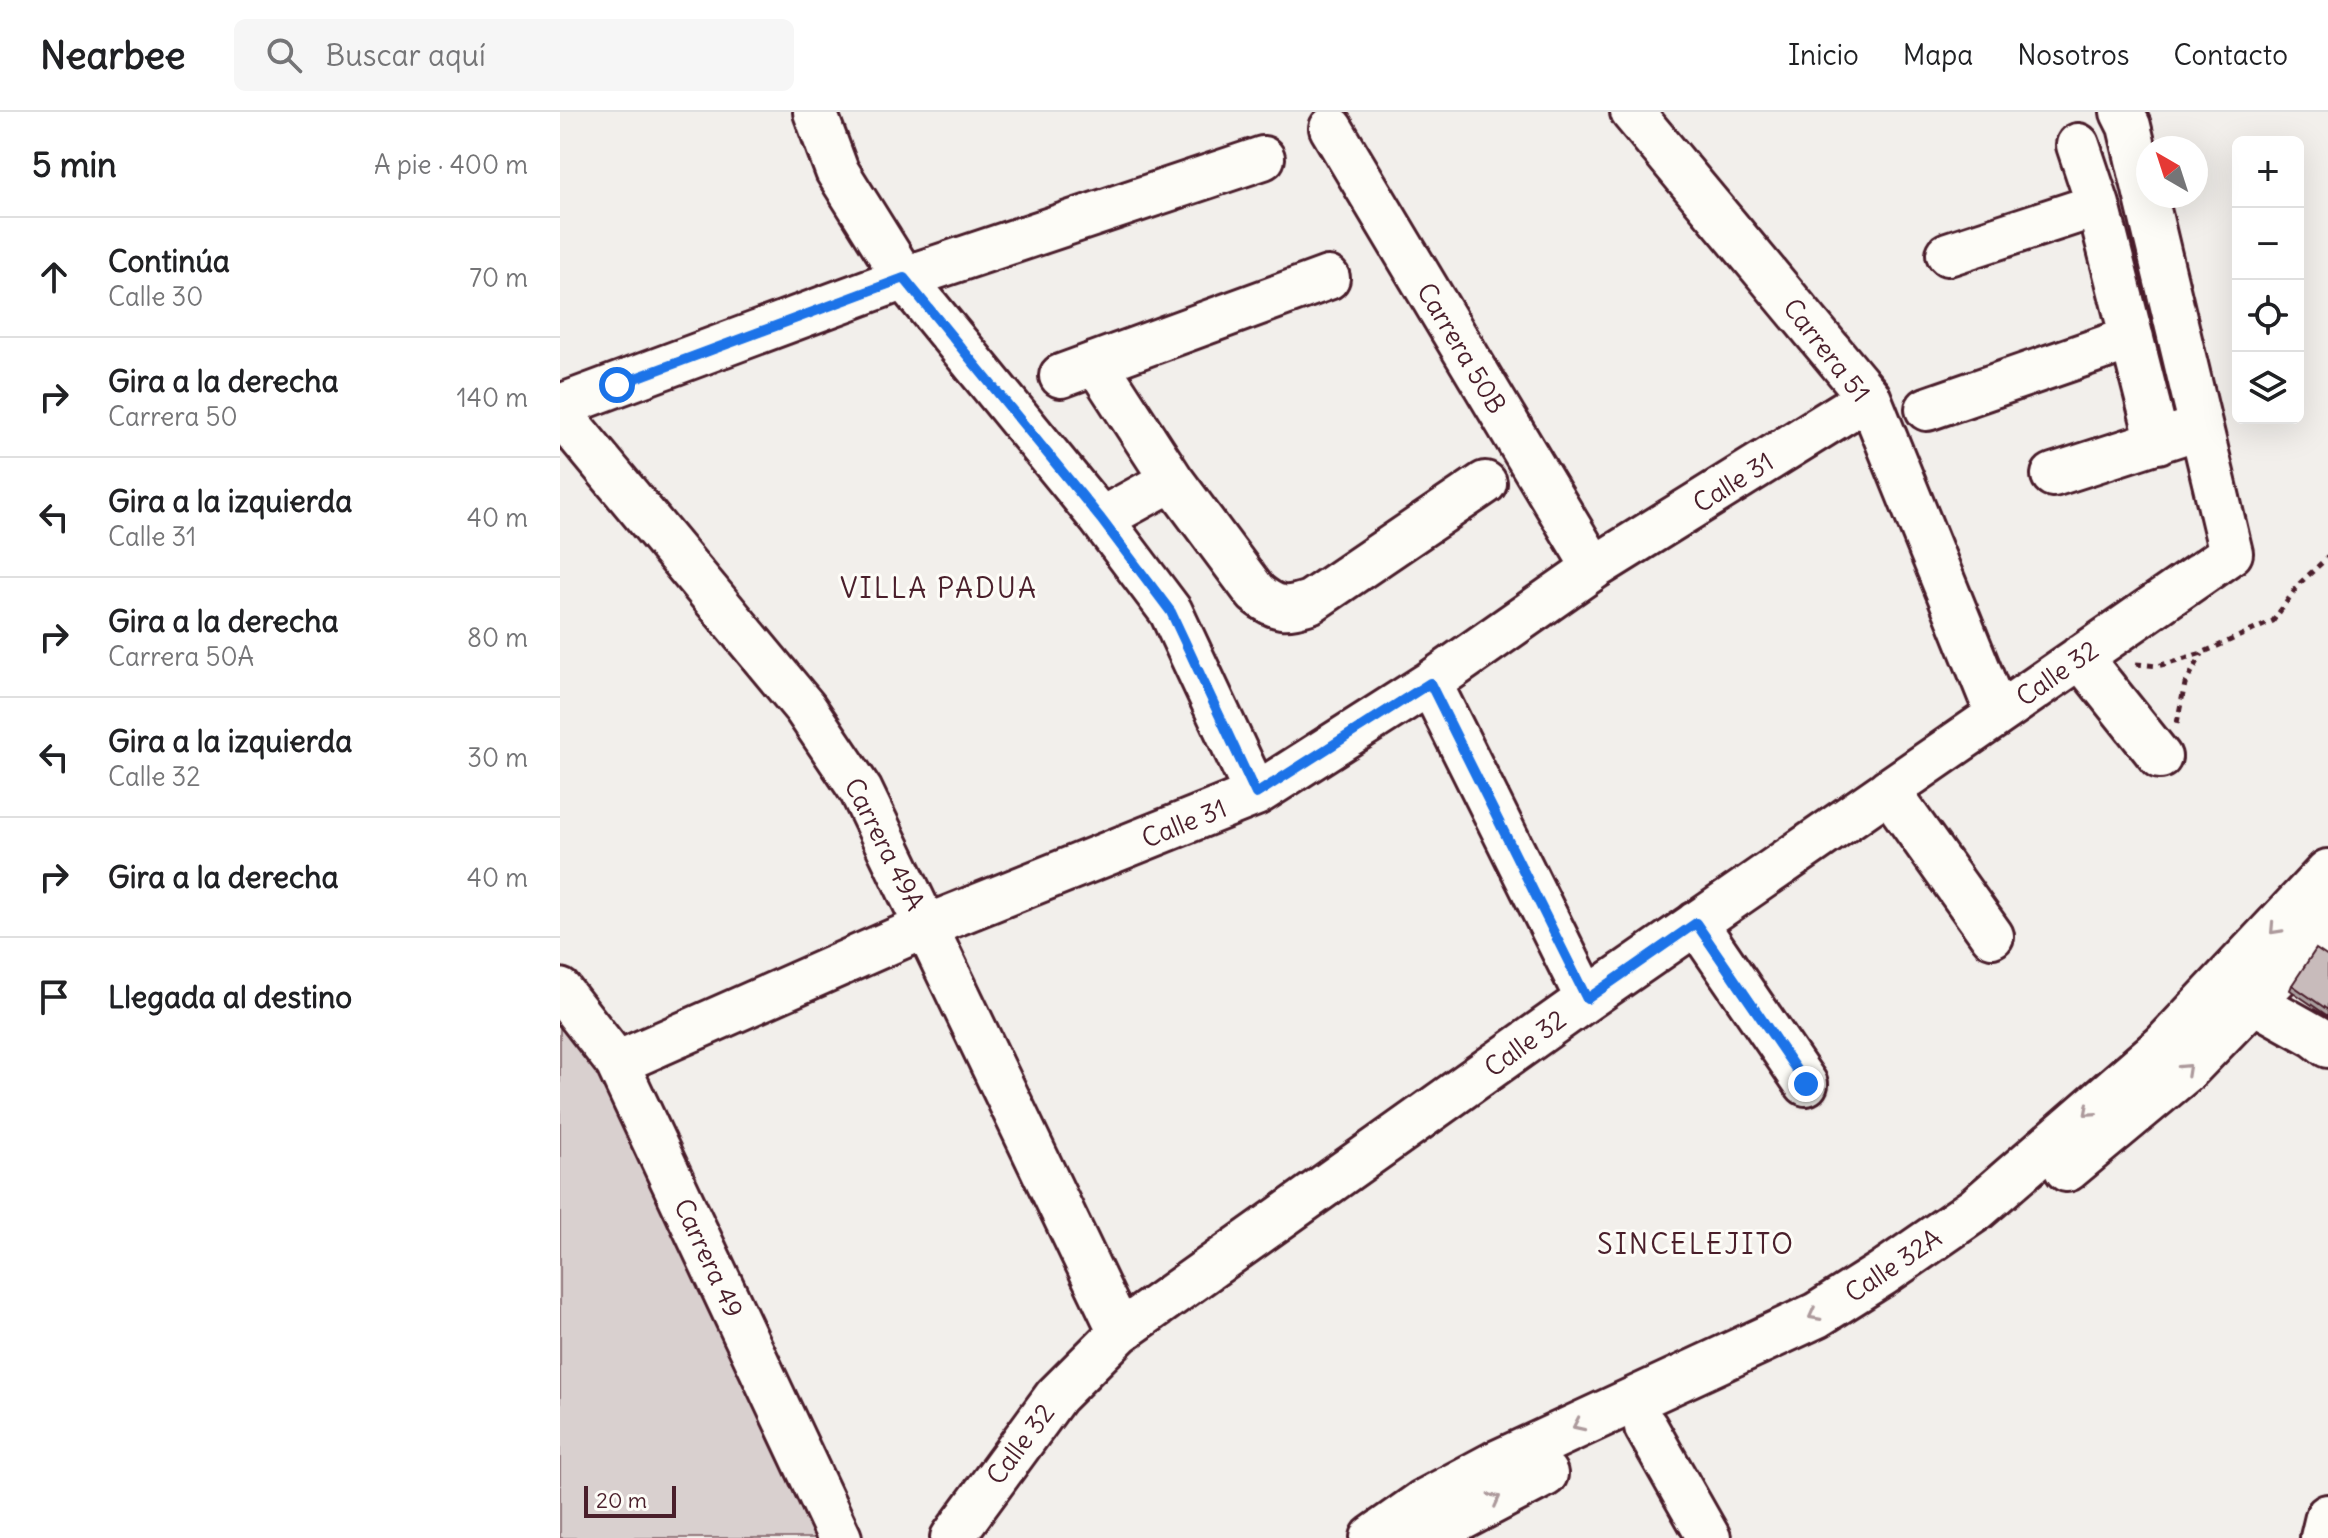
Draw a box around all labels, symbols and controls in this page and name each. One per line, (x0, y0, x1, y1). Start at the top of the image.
search box (234, 19, 794, 91)
text: Nearbee (40, 32, 186, 79)
icon: search (262, 33, 306, 77)
text: Buscar aquí (326, 36, 486, 74)
text: Inicio (1788, 37, 1859, 73)
text: Mapa (1903, 37, 1973, 73)
text: Nosotros (2017, 37, 2129, 73)
text: Contacto (2173, 37, 2288, 73)
north arrow (2136, 136, 2208, 208)
map controls (2232, 136, 2304, 424)
button: + (2232, 136, 2304, 208)
text: 5 min (32, 143, 117, 186)
text: A pie · 400 m (374, 148, 528, 181)
button: − (2232, 208, 2304, 280)
text: Continúa (108, 242, 230, 280)
icon: ahead (32, 255, 76, 299)
text: 70 m (469, 261, 528, 294)
street label: Carrera 50B (1410, 277, 1514, 419)
text: Calle 30 (108, 280, 203, 313)
button: locate (2232, 280, 2304, 352)
street label: Carrera 51 (1776, 291, 1878, 409)
button: layers (2232, 352, 2304, 424)
text: Gira a la derecha (108, 362, 339, 400)
route start (599, 367, 635, 403)
icon: right (32, 375, 76, 419)
text: 140 m (457, 381, 528, 414)
text: Carrera 50 (108, 400, 238, 433)
street label: Calle 31 (1687, 445, 1779, 519)
text: Gira a la izquierda (108, 482, 352, 520)
icon: left (32, 495, 76, 539)
text: 40 m (467, 501, 528, 534)
text: Calle 31 (108, 520, 196, 553)
district label: VILLA PADUA (840, 570, 1038, 606)
text: Gira a la derecha (108, 602, 339, 640)
icon: right (32, 615, 76, 659)
text: 80 m (467, 621, 528, 654)
street label: Calle 32 (2010, 633, 2104, 713)
text: Carrera 50A (108, 640, 254, 673)
text: Gira a la izquierda (108, 722, 352, 760)
icon: left (32, 735, 76, 779)
text: 30 m (467, 741, 528, 774)
text: Calle 32 (108, 760, 201, 793)
street label: Carrera 49A (838, 772, 932, 916)
street label: Calle 31 (1137, 791, 1231, 855)
icon: right (32, 855, 76, 899)
text: Gira a la derecha (108, 858, 339, 896)
text: 40 m (467, 861, 528, 894)
one-way arrow (2270, 920, 2285, 934)
icon: arrive (32, 975, 76, 1019)
text: Llegada al destino (108, 978, 352, 1016)
street label: Calle 32 (1478, 1002, 1572, 1084)
one-way arrow (2177, 1064, 2192, 1078)
route end (1788, 1066, 1824, 1102)
one-way arrow (2084, 1101, 2099, 1115)
street label: Carrera 49 (667, 1193, 751, 1323)
street label: Calle 32A (1838, 1221, 1948, 1309)
district label: SINCELEJITO (1597, 1226, 1795, 1262)
one-way arrow (1808, 1306, 1822, 1321)
street label: Calle 32 (979, 1397, 1061, 1491)
one-way arrow (1572, 1415, 1587, 1431)
scale bar (584, 1482, 676, 1518)
text: 20 m (596, 1486, 647, 1514)
one-way arrow (1486, 1493, 1500, 1509)

